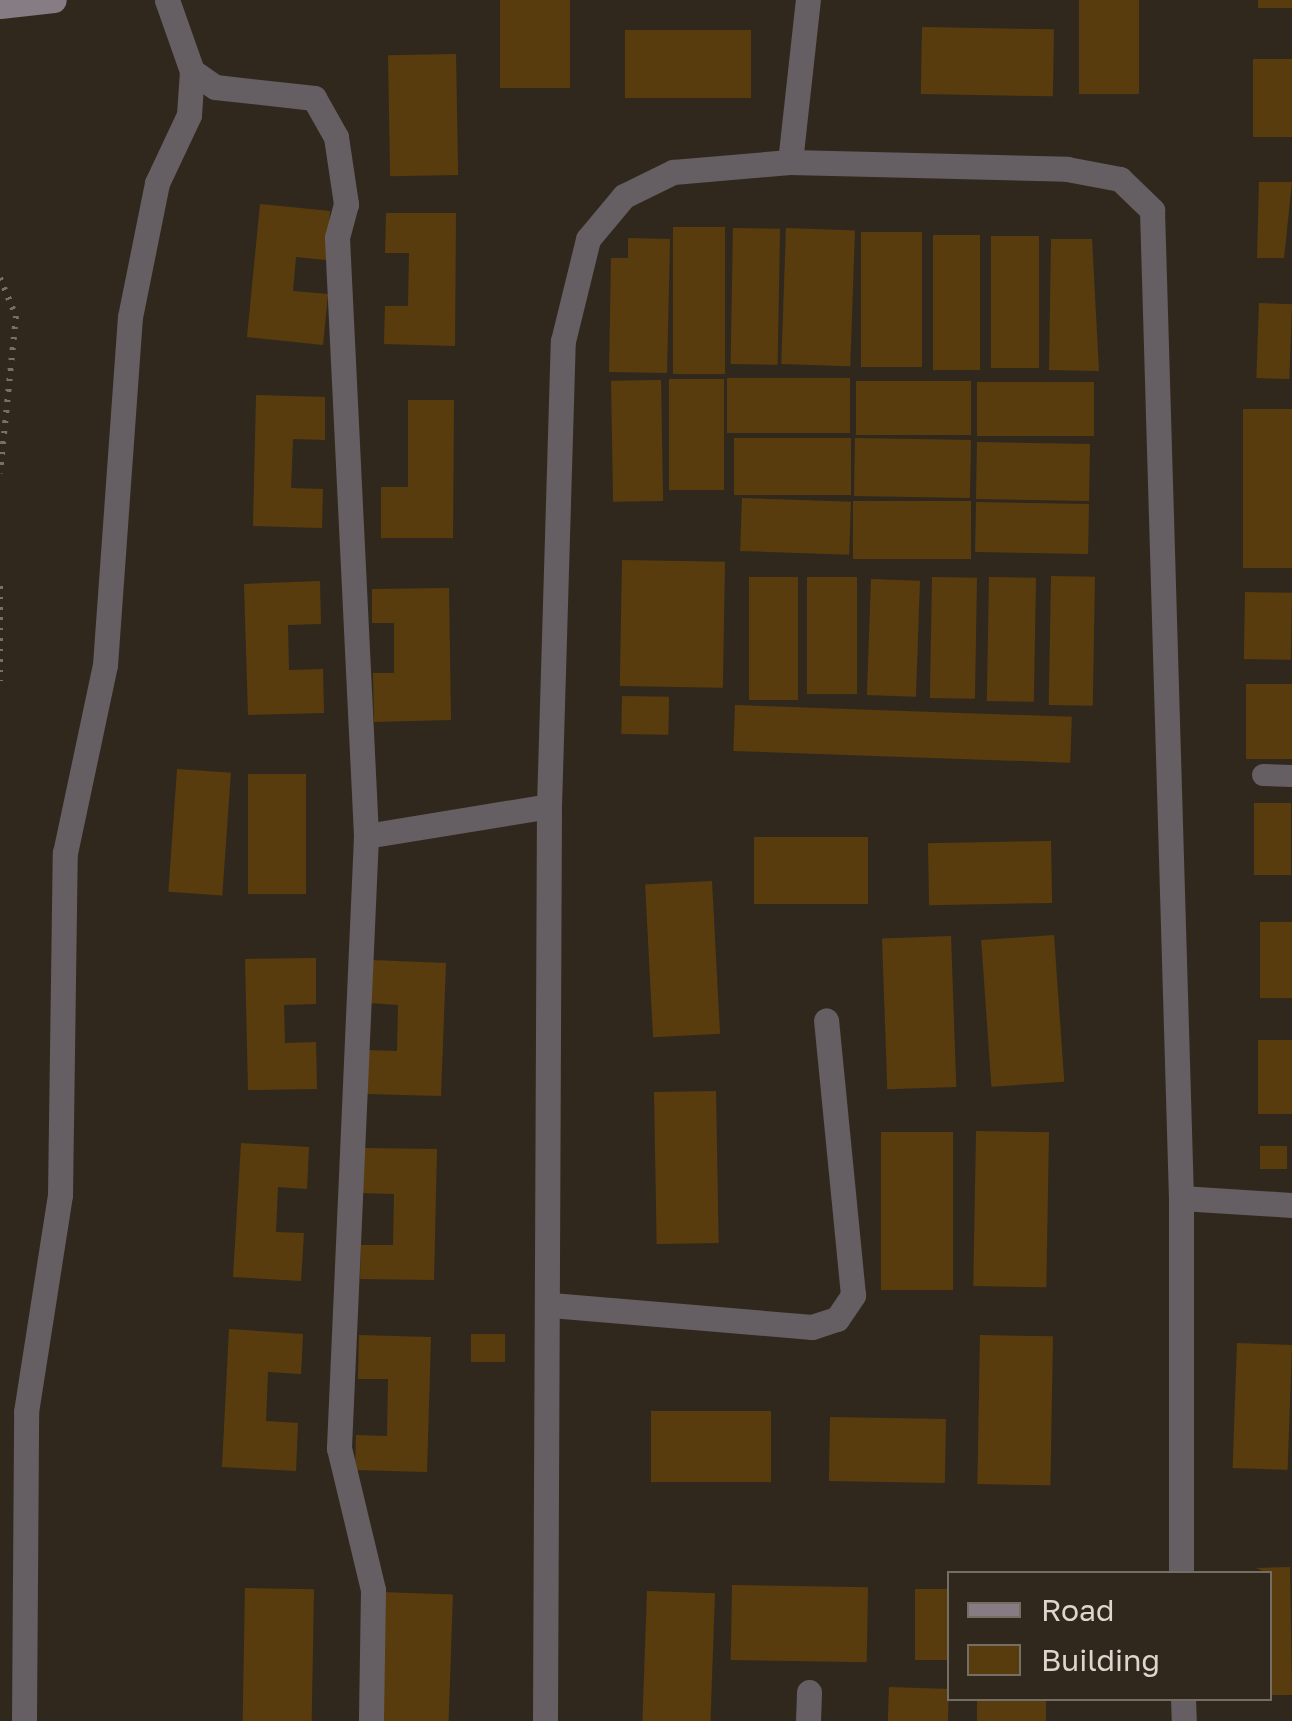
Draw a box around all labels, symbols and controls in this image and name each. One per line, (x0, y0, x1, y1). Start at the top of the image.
legend (947, 1571, 1272, 1701)
text: Road (1041, 1592, 1115, 1628)
text: Building (1041, 1642, 1160, 1678)

